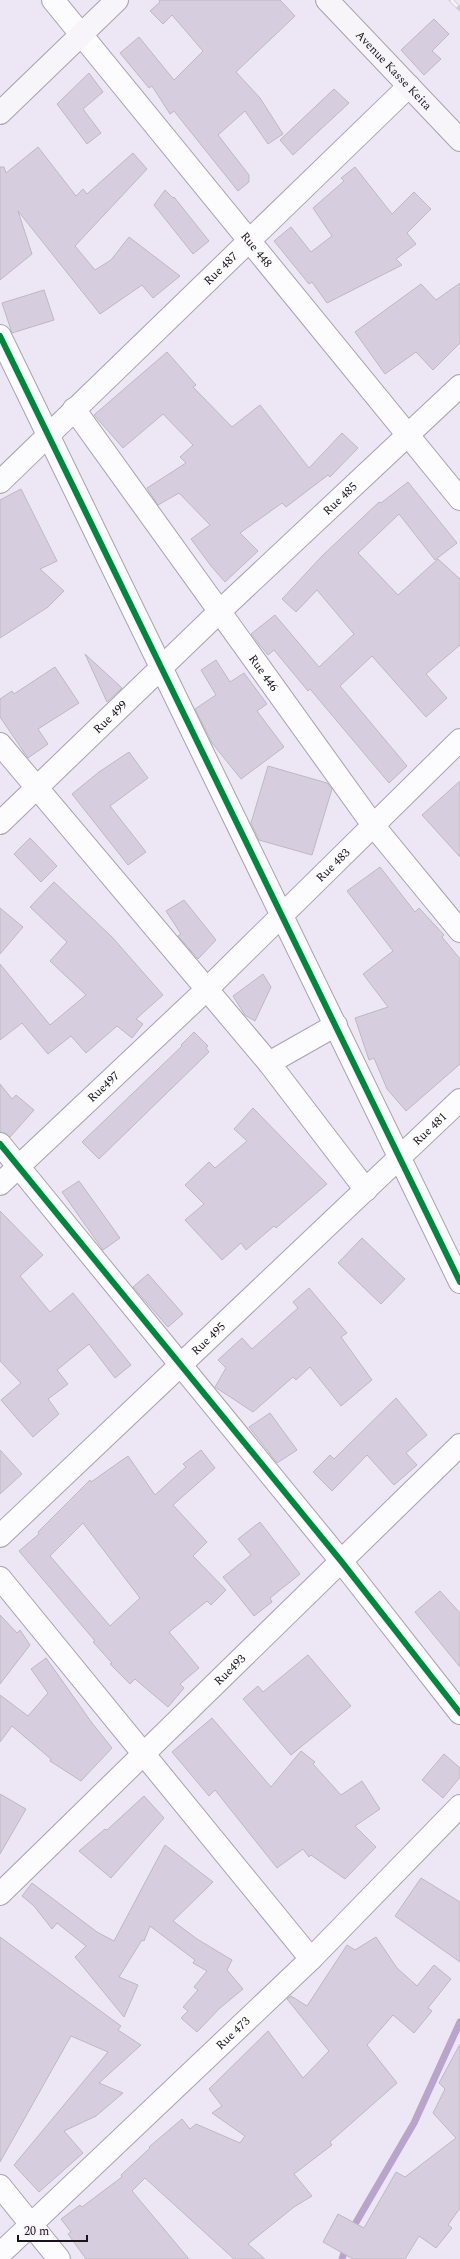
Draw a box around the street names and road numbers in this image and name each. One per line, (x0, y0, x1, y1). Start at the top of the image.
street label: Avenue Kasse Keita (351, 26, 436, 115)
street label: Rue 448 (236, 228, 277, 272)
street label: Rue 487 (199, 248, 242, 290)
street label: Rue 485 (319, 478, 362, 520)
street label: Rue 446 (243, 651, 283, 696)
street label: Rue 499 (89, 696, 132, 738)
street label: Rue 483 (312, 844, 355, 887)
street label: Rue497 (83, 1067, 124, 1107)
street label: Rue 481 (408, 1108, 452, 1150)
street label: Rue 495 (187, 1318, 230, 1360)
street label: Rue493 (210, 1650, 250, 1690)
street label: Rue 473 (212, 2012, 255, 2055)

